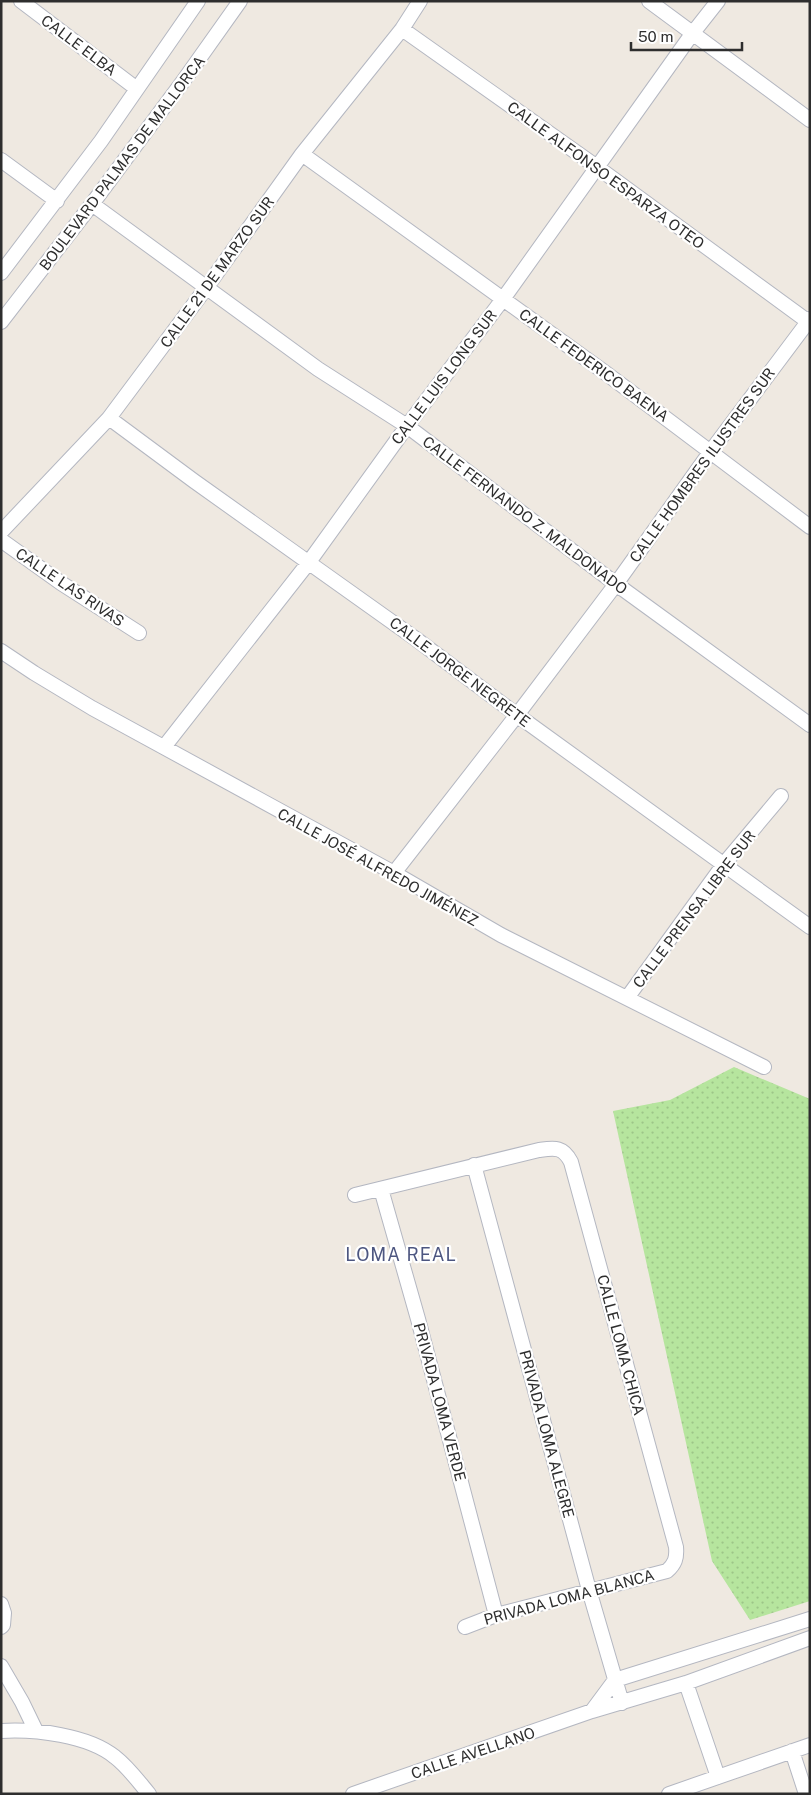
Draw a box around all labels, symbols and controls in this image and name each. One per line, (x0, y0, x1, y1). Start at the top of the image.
street label: CALLE ELBA (38, 11, 120, 79)
scale bar (631, 20, 742, 52)
text: 50 m (638, 28, 673, 45)
street label: BOULEVARD PALMAS DE MALLORCA (36, 52, 208, 274)
street label: CALLE ALFONSO ESPARZA OTEO (504, 98, 708, 252)
street label: CALLE 21 DE MARZO SUR (157, 193, 277, 351)
street label: CALLE FEDERICO BAENA (516, 305, 672, 425)
street label: CALLE LUIS LONG SUR (388, 306, 500, 448)
street label: CALLE HOMBRES ILUSTRES SUR (626, 365, 778, 565)
street label: CALLE FERNANDO Z. MALDONADO (419, 432, 631, 598)
street label: CALLE LAS RIVAS (12, 544, 128, 630)
street label: CALLE JORGE NEGRETE (386, 614, 534, 730)
street label: CALLE JOSÉ ALFREDO JIMÉNEZ (275, 805, 481, 929)
street label: CALLE PRENSA LIBRE SUR (629, 827, 759, 991)
district label: LOMA REAL (345, 1244, 457, 1265)
street label: CALLE LOMA CHICA (594, 1273, 648, 1417)
street label: PRIVADA LOMA VERDE (411, 1321, 469, 1483)
street label: PRIVADA LOMA ALEGRE (516, 1348, 578, 1520)
street label: PRIVADA LOMA BLANCA (482, 1566, 657, 1628)
street label: CALLE AVELLANO (409, 1724, 537, 1782)

